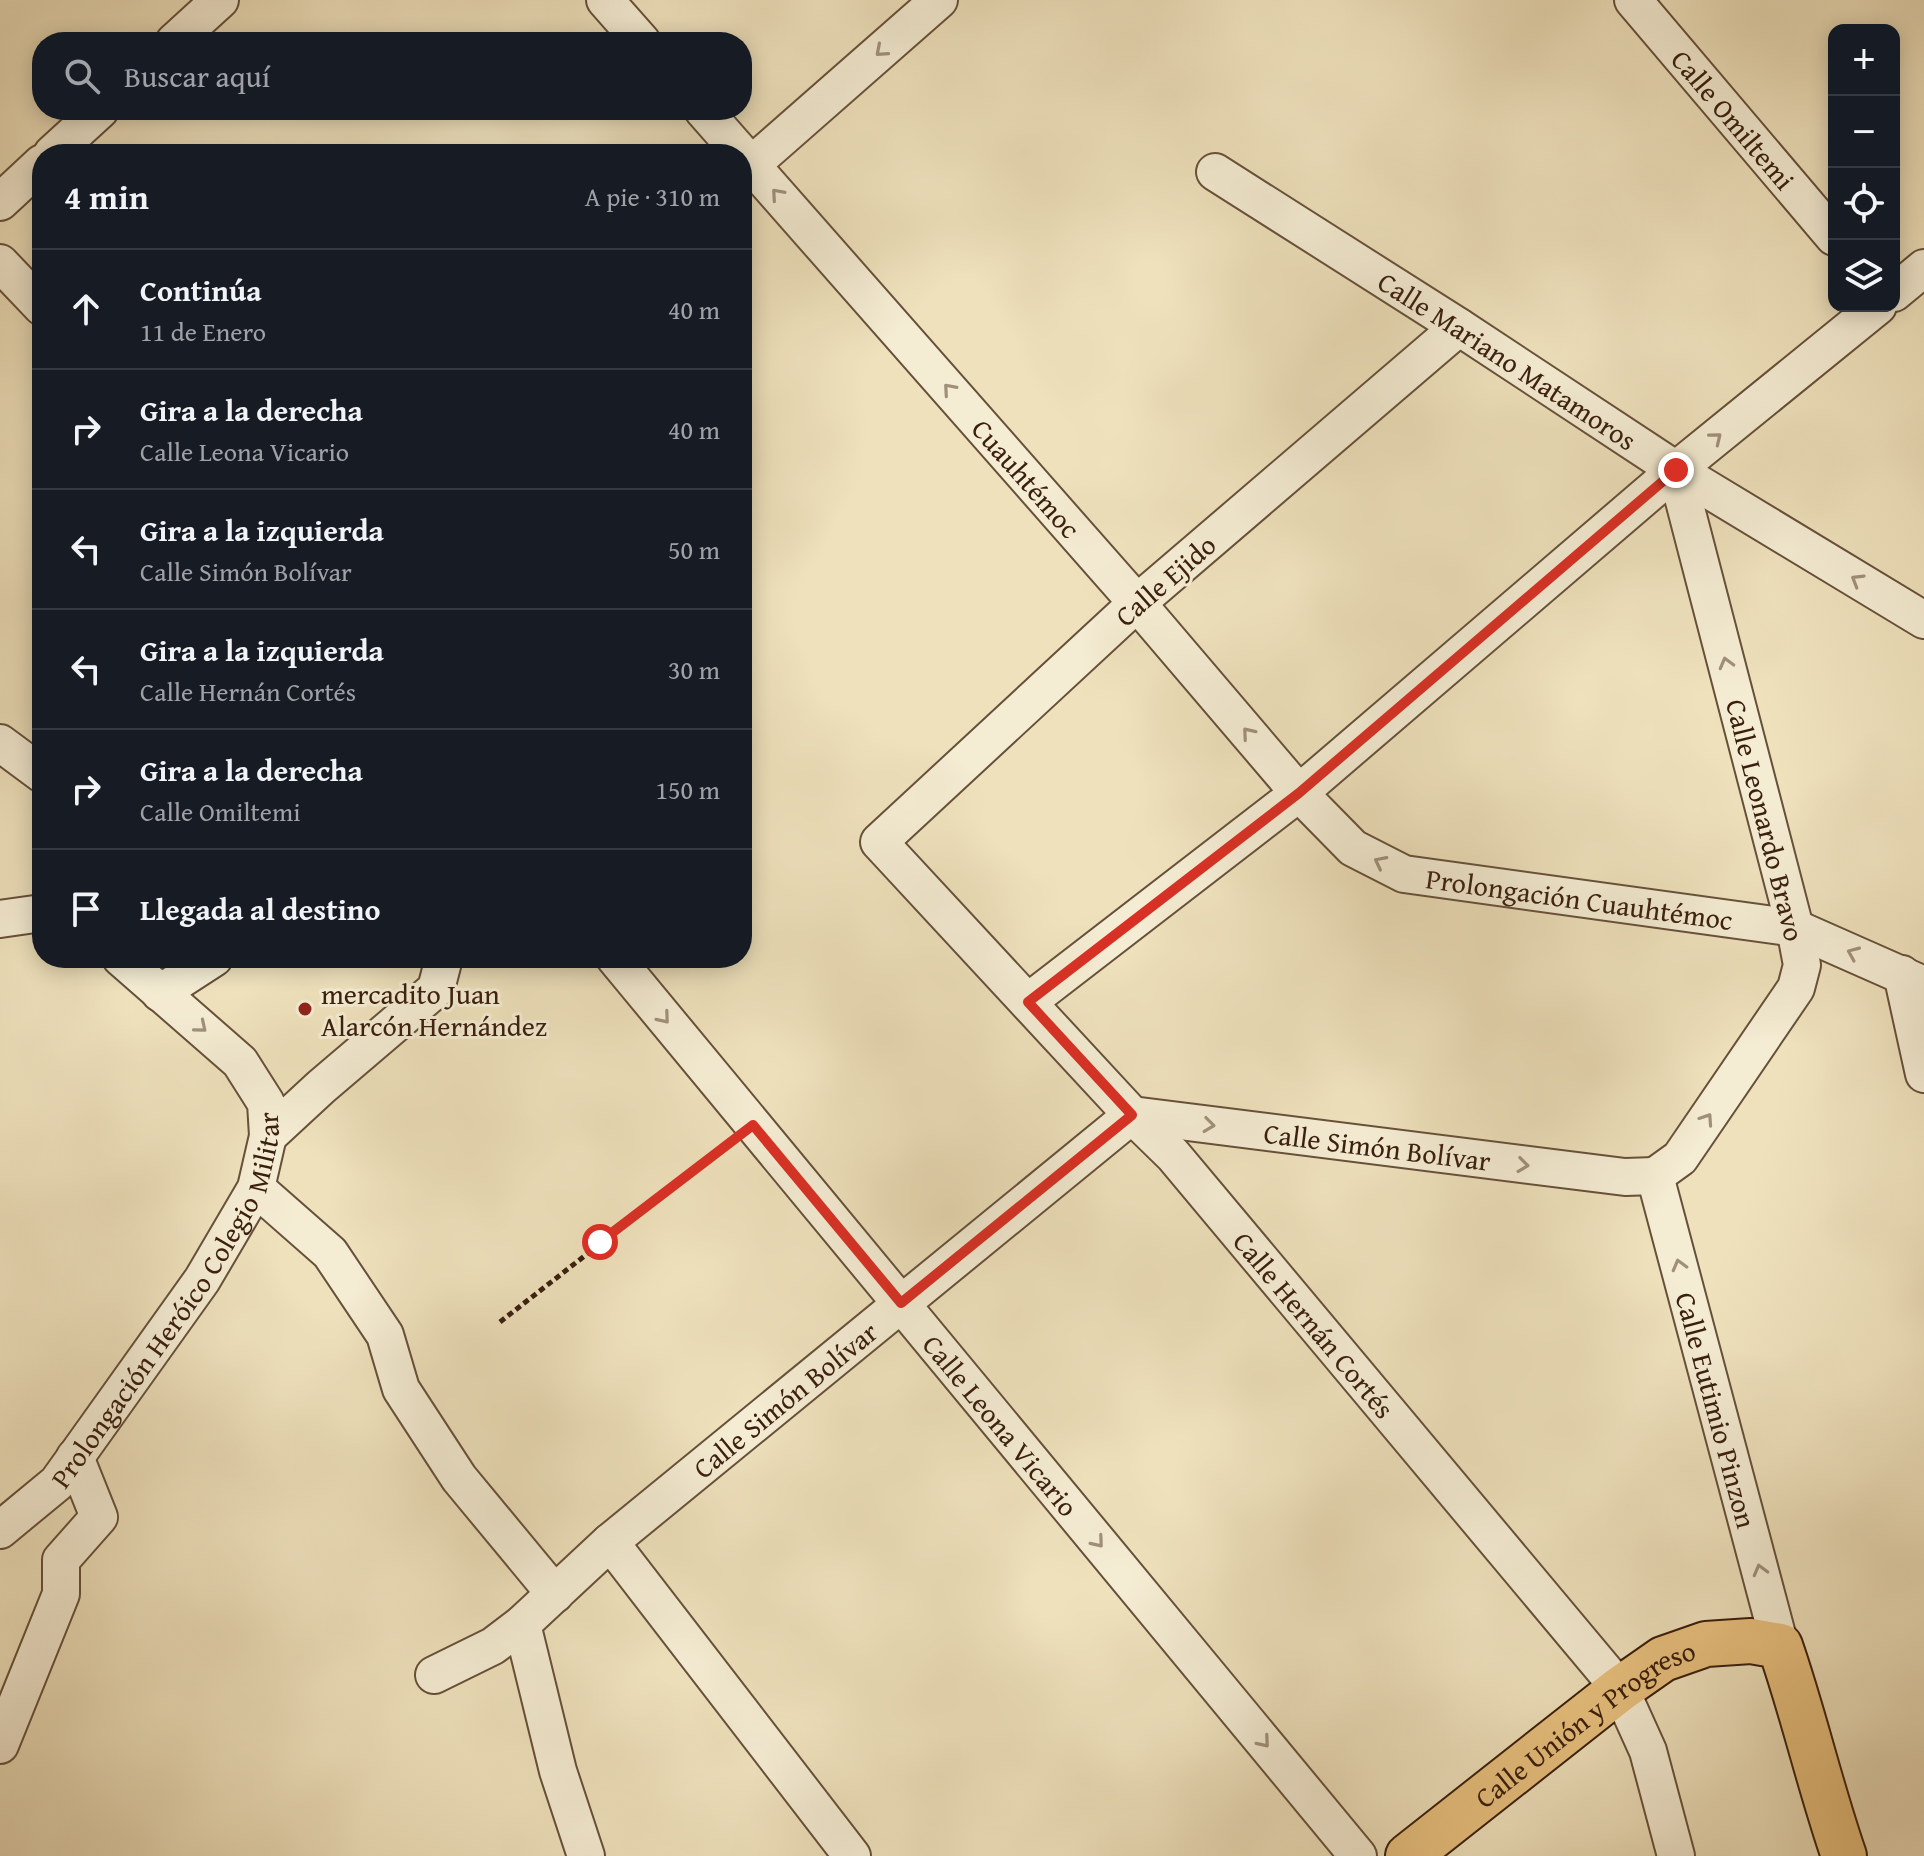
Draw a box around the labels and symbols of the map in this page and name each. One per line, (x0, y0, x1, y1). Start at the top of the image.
street label: Calle Omiltemi (1662, 40, 1806, 198)
one-way arrow (875, 42, 890, 56)
one-way arrow (773, 188, 787, 203)
street label: Calle Mariano Matamoros (1370, 260, 1645, 460)
one-way arrow (945, 383, 959, 398)
street label: Cuauhtémoc (963, 409, 1091, 547)
one-way arrow (1707, 433, 1722, 447)
route end (1658, 452, 1694, 488)
street label: Calle Ejido (1105, 524, 1225, 636)
one-way arrow (1851, 574, 1866, 589)
one-way arrow (1718, 656, 1735, 670)
street label: Calle Leonardo Bravo (1716, 695, 1816, 945)
one-way arrow (1243, 728, 1258, 742)
one-way arrow (1374, 856, 1389, 872)
street label: Prolongación Cuauhtémoc (1424, 857, 1735, 940)
one-way arrow (1847, 946, 1861, 962)
place label: mercadito Juan Alarcón Hernández (321, 973, 547, 1046)
marker: mercadito Juan Alarcón Hernández (296, 1000, 314, 1018)
one-way arrow (655, 1009, 669, 1024)
one-way arrow (192, 1017, 206, 1032)
street label: Prolongación Heróico Colegio Militar (40, 1110, 289, 1496)
street label: Calle Simón Bolívar (1261, 1111, 1493, 1180)
one-way arrow (1697, 1113, 1712, 1127)
one-way arrow (1202, 1116, 1216, 1133)
one-way arrow (1517, 1156, 1530, 1173)
street label: Calle Hernán Cortés (1224, 1222, 1405, 1427)
route start (582, 1224, 618, 1260)
one-way arrow (1671, 1259, 1688, 1272)
street label: Calle Eutimio Pinzon (1666, 1287, 1768, 1533)
street label: Calle Simón Bolívar (683, 1311, 886, 1487)
street label: Calle Leona Vicario (914, 1325, 1089, 1525)
one-way arrow (1088, 1533, 1103, 1547)
one-way arrow (1753, 1564, 1770, 1578)
street label: Calle Unión y Progreso (1465, 1629, 1701, 1817)
one-way arrow (1254, 1733, 1269, 1747)

